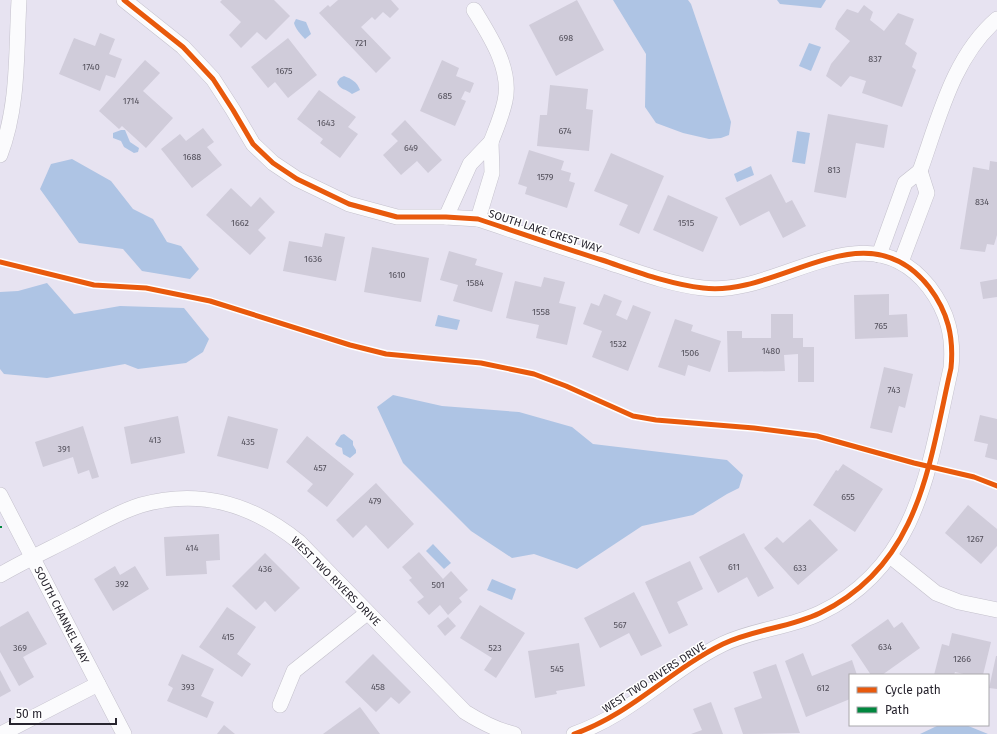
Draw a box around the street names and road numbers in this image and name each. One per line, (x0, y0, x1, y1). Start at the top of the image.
street label: SOUTH LAKE CREST WAY (487, 207, 603, 256)
street label: WEST TWO RIVERS DRIVE (288, 534, 383, 629)
street label: SOUTH CHANNEL WAY (31, 565, 92, 666)
street label: WEST TWO RIVERS DRIVE (600, 639, 709, 716)

